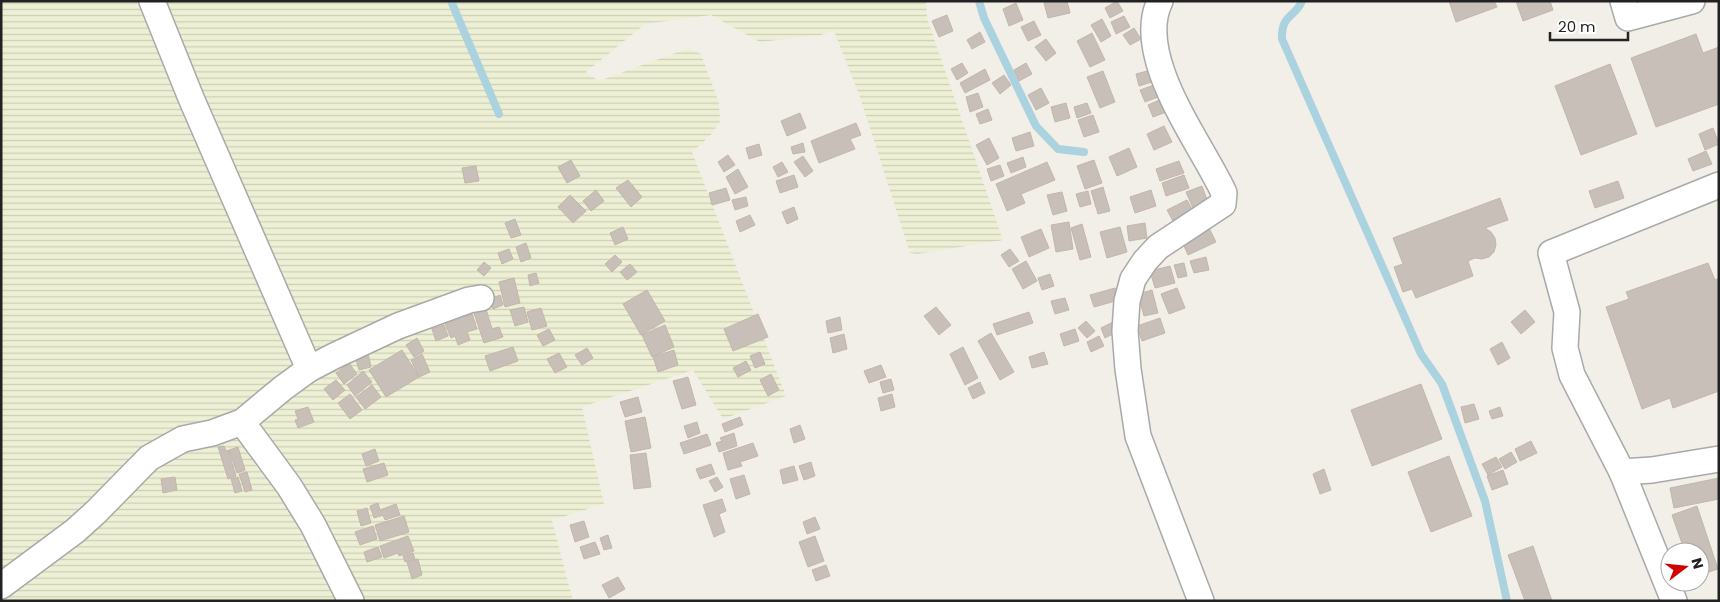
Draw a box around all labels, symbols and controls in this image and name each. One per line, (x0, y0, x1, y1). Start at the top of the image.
scale bar (1550, 10, 1628, 42)
text: 20 m (1558, 16, 1596, 37)
north arrow (1660, 542, 1710, 592)
text: N (1686, 556, 1709, 571)

